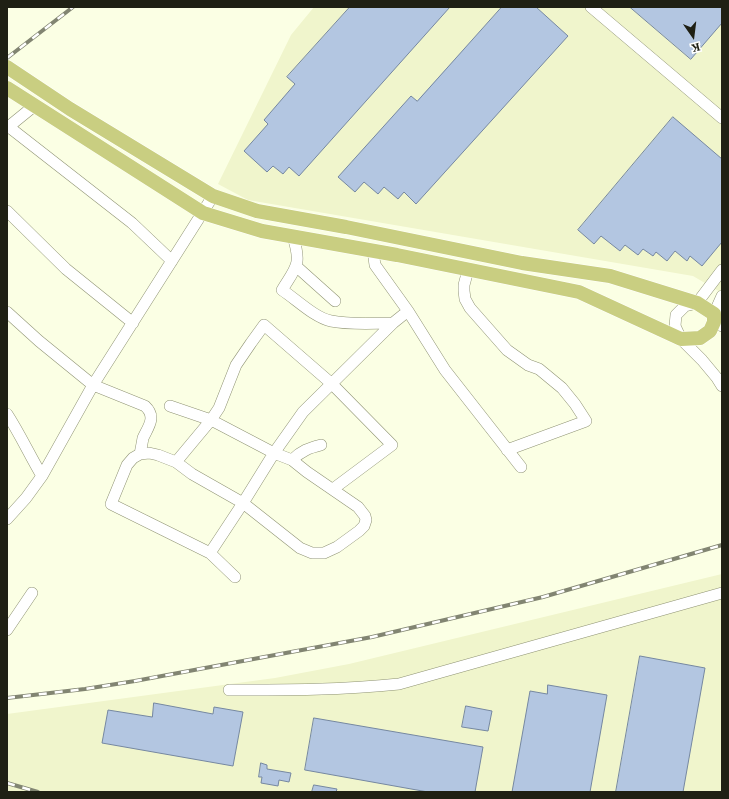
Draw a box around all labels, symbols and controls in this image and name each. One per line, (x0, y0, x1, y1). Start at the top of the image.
north arrow (673, 16, 713, 56)
text: K (690, 40, 702, 55)

